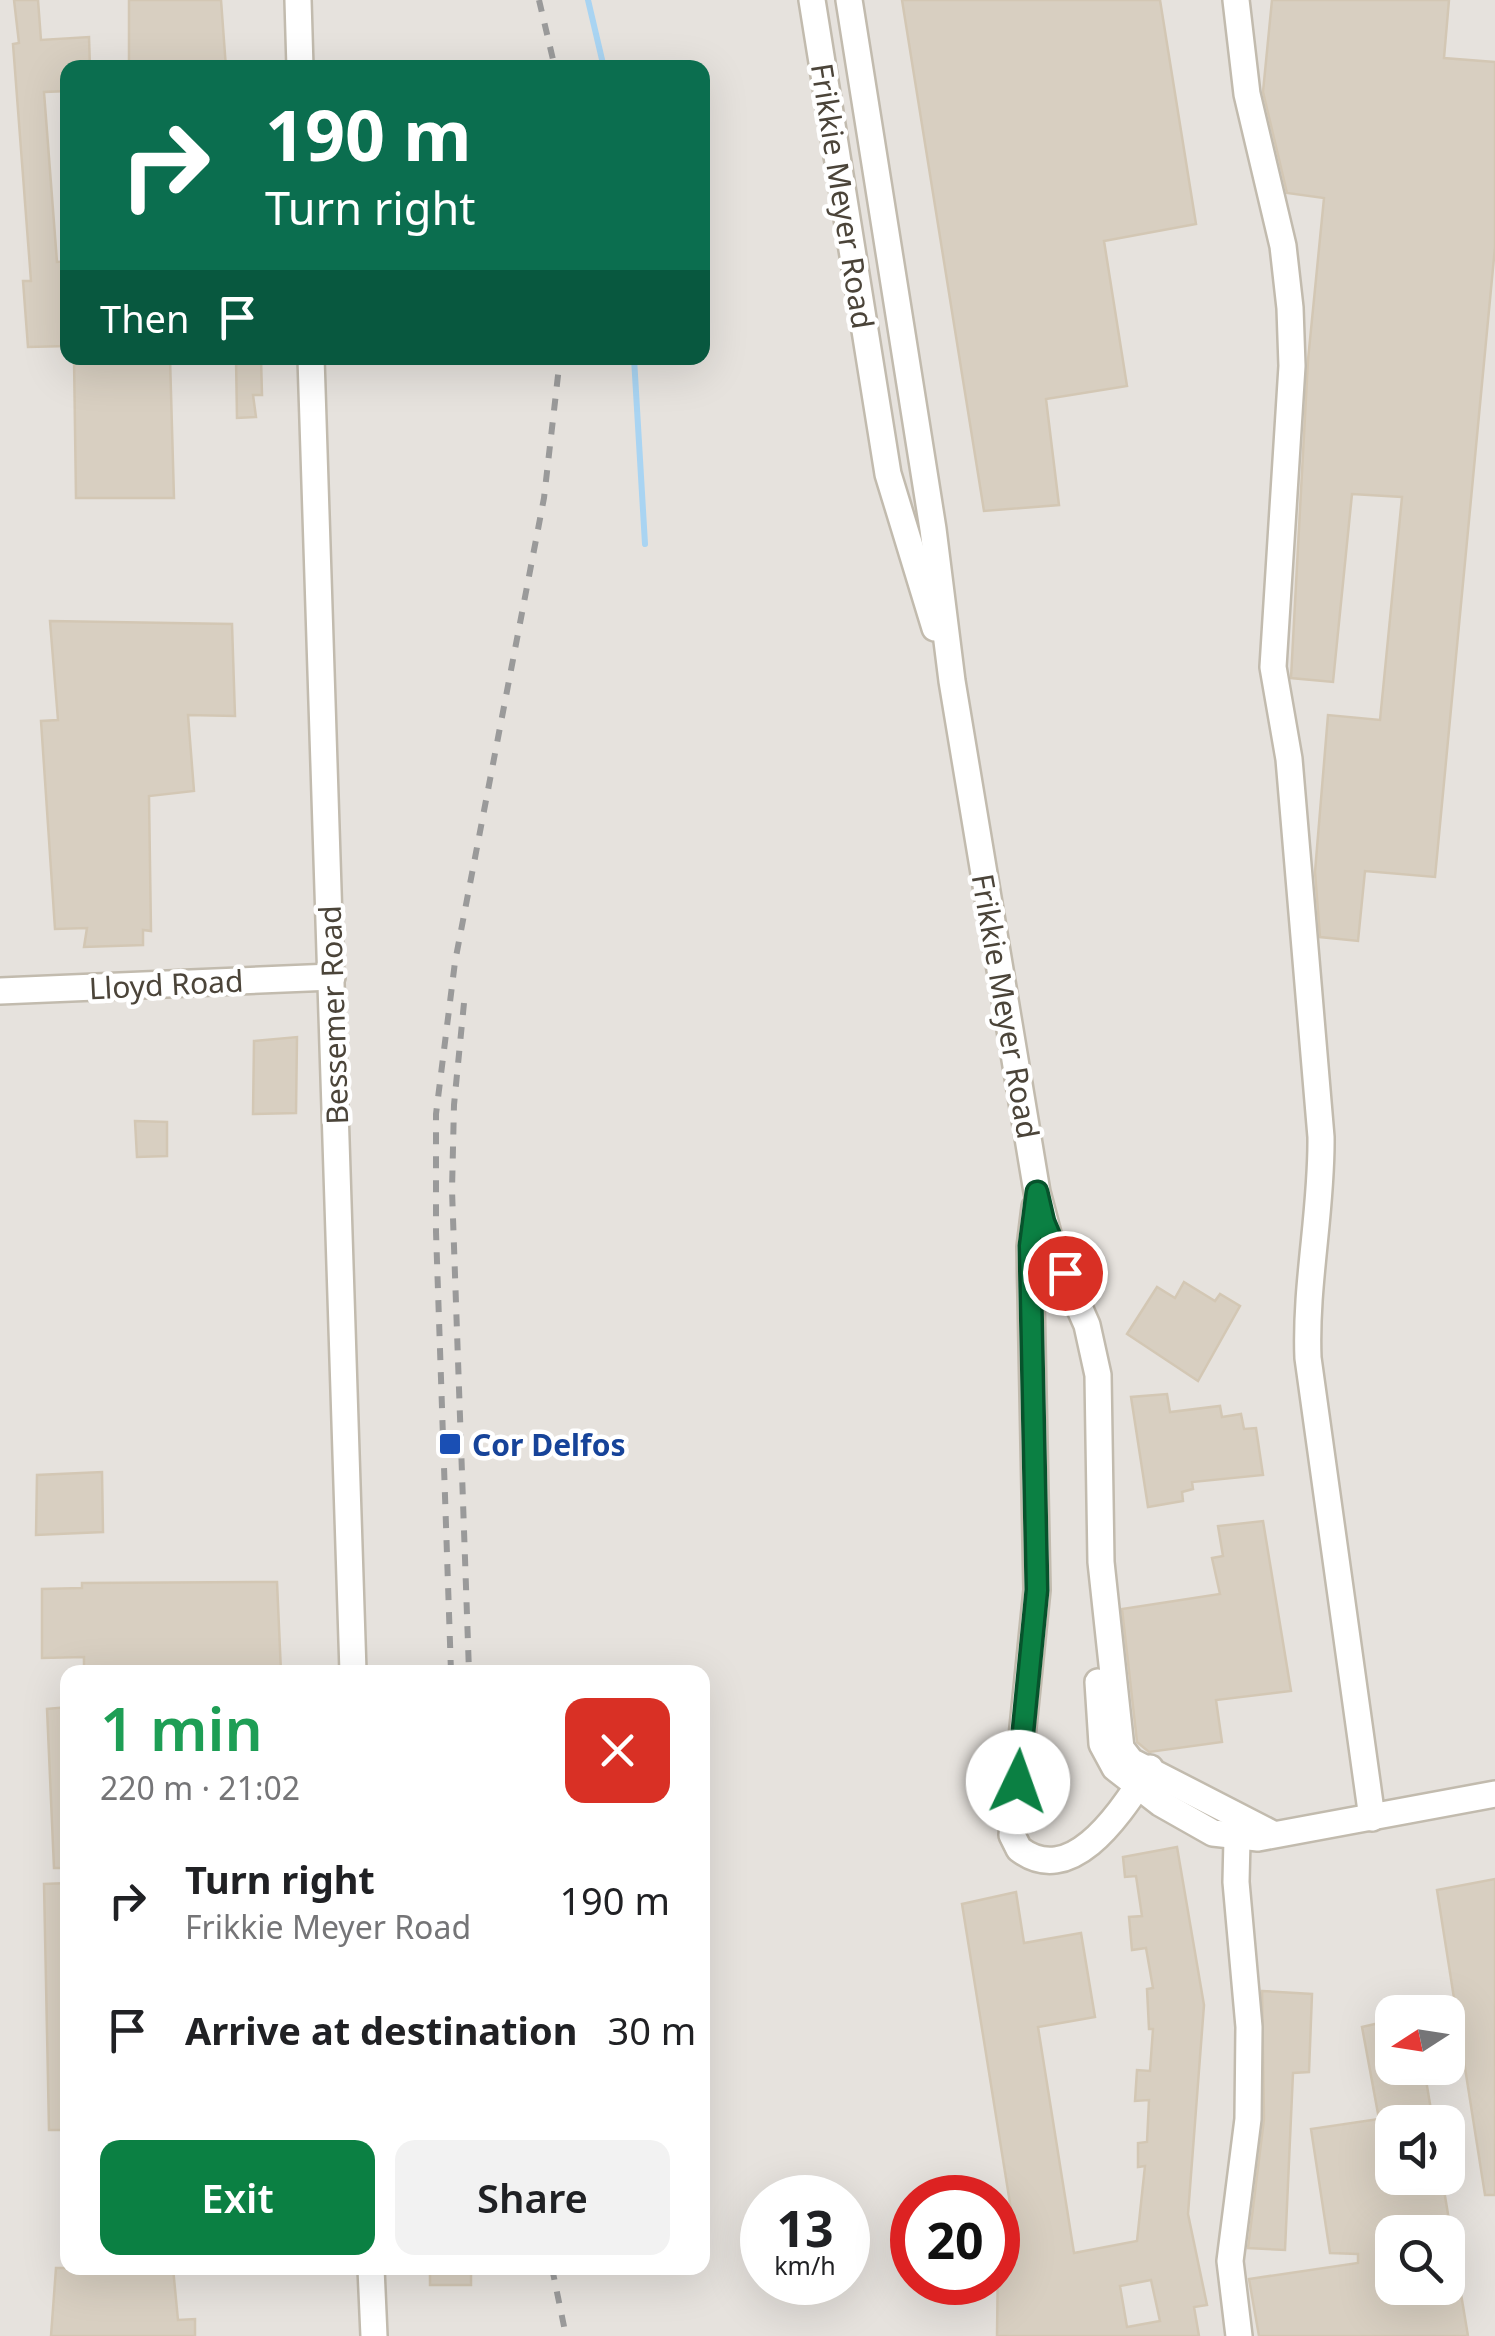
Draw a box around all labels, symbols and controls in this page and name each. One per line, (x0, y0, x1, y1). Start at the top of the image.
street label: Frikkie Meyer Road (802, 60, 884, 332)
text: 190 m (265, 86, 472, 182)
icon: right (100, 100, 230, 230)
text: Turn right (265, 177, 476, 238)
icon: arrive (210, 290, 265, 345)
text: Then (100, 292, 190, 344)
street label: Frikkie Meyer Road (963, 870, 1049, 1142)
street label: Bessemer Road (309, 905, 357, 1125)
street label: Lloyd Road (88, 959, 244, 1009)
pin (1023, 1231, 1108, 1316)
icon: arrive (1038, 1246, 1093, 1301)
place label: Cor Delfos (472, 1424, 625, 1465)
marker: Cor Delfos (437, 1431, 463, 1457)
text: 1 min (100, 1687, 263, 1769)
button: close (565, 1698, 670, 1803)
position arrow (966, 1730, 1070, 1834)
text: 220 m · 21:02 (100, 1766, 300, 1809)
text: Turn right (185, 1853, 375, 1905)
icon: right (100, 1873, 155, 1928)
text: 190 m (559, 1874, 670, 1926)
text: Frikkie Meyer Road (185, 1905, 471, 1948)
north arrow (1375, 1995, 1465, 2085)
map controls (1375, 1995, 1465, 2305)
icon: arrive (100, 2003, 155, 2058)
text: Arrive at destination (185, 2004, 577, 2056)
text: 30 m (607, 2004, 696, 2056)
button: sound (1375, 2105, 1465, 2195)
button: Exit (100, 2140, 375, 2255)
button: Share (395, 2140, 670, 2255)
speed limit sign: 20 (890, 2175, 1020, 2305)
text: 13 (776, 2194, 834, 2262)
button: search (1375, 2215, 1465, 2305)
text: km/h (774, 2248, 836, 2282)

